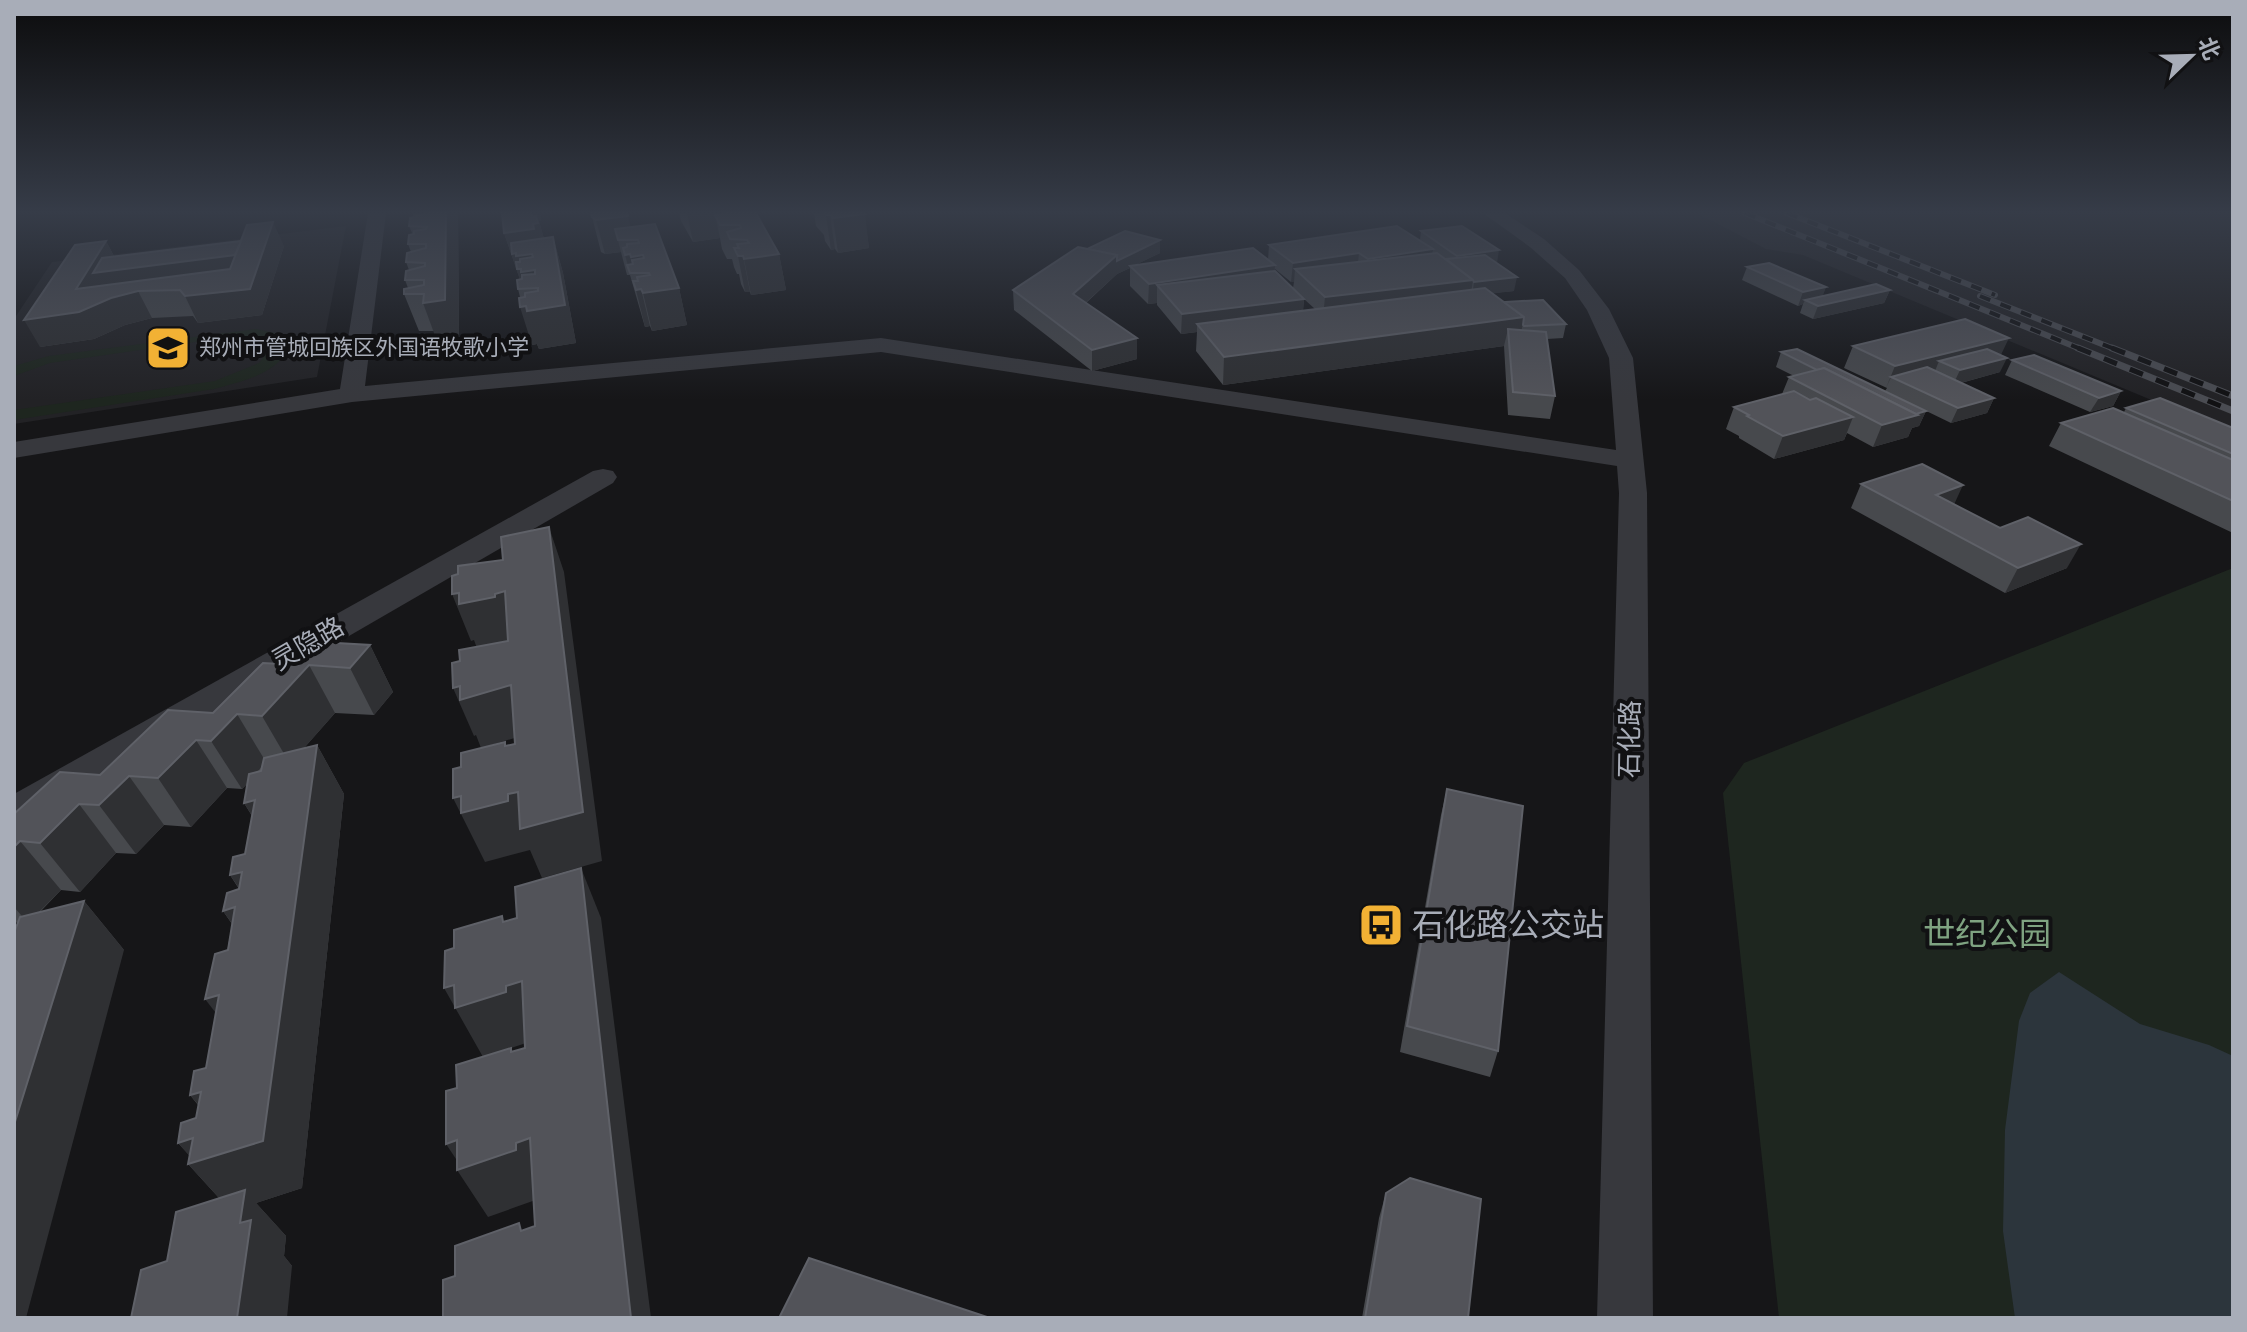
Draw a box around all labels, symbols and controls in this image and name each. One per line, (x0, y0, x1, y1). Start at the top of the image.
north arrow (2151, 16, 2231, 96)
text: 北 (2192, 33, 2225, 64)
school or university icon: 郑州市管城回族区外国语牧歌小学 (144, 324, 192, 372)
place label: 郑州市管城回族区外国语牧歌小学 (199, 335, 529, 361)
street label: 灵隐路 (266, 611, 350, 677)
street label: 石化路 (1614, 700, 1646, 778)
bus stop icon: 石化路公交站 (1357, 901, 1405, 949)
place label: 石化路公交站 (1412, 907, 1604, 944)
park label: 世纪公园 (1923, 916, 2051, 953)

